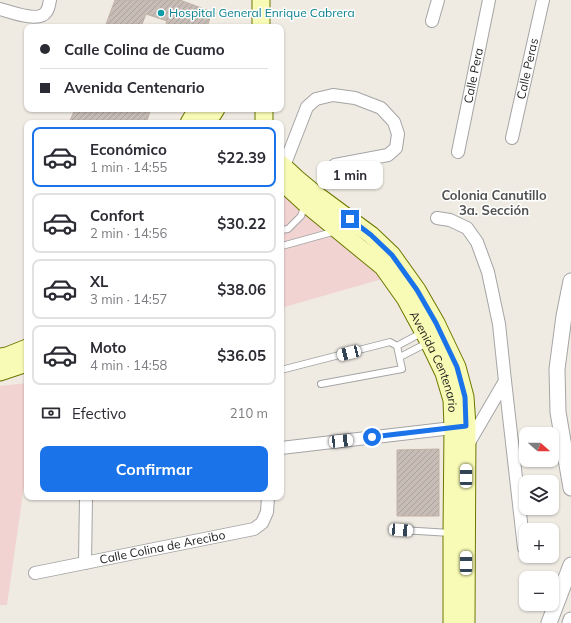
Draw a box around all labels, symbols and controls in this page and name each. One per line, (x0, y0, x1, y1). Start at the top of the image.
place label: Hospital General Enrique Cabrera (169, 5, 355, 20)
marker: Hospital General Enrique Cabrera (156, 8, 166, 18)
street label: Calle Peras (513, 37, 541, 101)
text: Calle Colina de Cuamo (64, 40, 225, 59)
street label: Calle Pera (460, 46, 486, 104)
text: Avenida Centenario (64, 78, 205, 97)
icon: car (42, 139, 78, 175)
text: Económico (90, 140, 167, 159)
text: $22.39 (217, 148, 266, 167)
text: 1 min · 14:55 (90, 159, 167, 175)
callout: 1 min (317, 161, 383, 189)
text: 1 min (333, 167, 367, 183)
district label: Colonia Canutillo 3a. Sección (441, 187, 547, 218)
icon: car (42, 205, 78, 241)
text: Confort (90, 206, 144, 225)
route end (341, 210, 359, 228)
text: $30.22 (217, 214, 266, 233)
text: 2 min · 14:56 (90, 225, 167, 241)
icon: car (42, 271, 78, 307)
text: XL (90, 272, 108, 291)
text: $38.06 (217, 280, 266, 299)
text: 3 min · 14:57 (90, 291, 167, 307)
street label: Avenida Centenario (406, 308, 460, 413)
icon: car (42, 337, 78, 373)
text: Moto (90, 338, 126, 357)
car (336, 344, 362, 362)
text: $36.05 (217, 346, 266, 365)
text: 4 min · 14:58 (90, 357, 167, 373)
icon: cash (40, 402, 62, 424)
text: Efectivo (72, 404, 126, 423)
text: 210 m (230, 405, 268, 421)
north arrow (519, 427, 559, 467)
map controls (519, 427, 559, 611)
route start (363, 428, 381, 446)
car (328, 434, 354, 448)
button: Confirmar (40, 446, 268, 492)
car (460, 464, 472, 488)
button: layers (519, 475, 559, 515)
car (389, 523, 413, 537)
button: + (519, 523, 559, 563)
street label: Calle Colina de Arecibo (98, 527, 227, 567)
car (460, 551, 472, 575)
button: − (519, 571, 559, 611)

